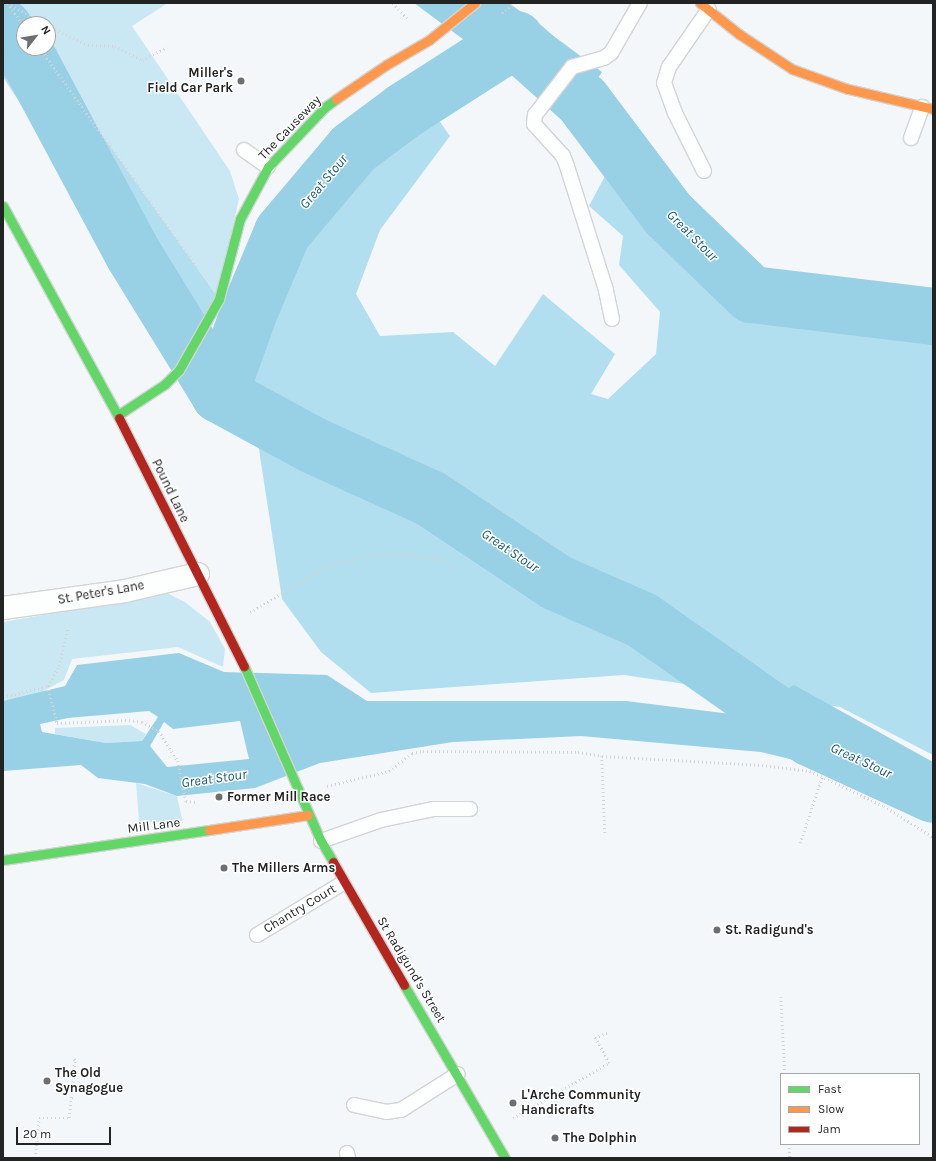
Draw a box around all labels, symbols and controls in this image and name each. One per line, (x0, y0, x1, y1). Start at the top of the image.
north arrow (16, 16, 56, 56)
text: N (38, 23, 53, 37)
place label: Miller's Field Car Park (147, 66, 233, 97)
marker: Miller's Field Car Park (236, 76, 246, 86)
street label: The Causeway (255, 93, 325, 163)
water label: Great Stour (296, 151, 352, 213)
water label: Great Stour (663, 207, 721, 265)
street label: Pound Lane (148, 457, 192, 525)
water label: Great Stour (478, 526, 542, 576)
street label: St. Peter's Lane (56, 578, 146, 608)
water label: Great Stour (828, 739, 894, 783)
water label: Great Stour (180, 766, 248, 792)
place label: Former Mill Race (227, 789, 330, 805)
marker: Former Mill Race (214, 792, 224, 802)
street label: Mill Lane (127, 815, 181, 837)
place label: The Millers Arms (232, 860, 335, 876)
marker: The Millers Arms (219, 863, 229, 873)
street label: Chantry Court (261, 881, 339, 937)
street label: St Radigund's Street (373, 914, 449, 1026)
place label: St. Radigund's (725, 922, 814, 938)
marker: St. Radigund's (712, 925, 722, 935)
place label: The Old Synagogue (55, 1066, 123, 1097)
legend (780, 1073, 920, 1145)
marker: The Old Synagogue (42, 1076, 52, 1086)
text: Fast (818, 1082, 841, 1096)
place label: L'Arche Community Handicrafts (521, 1088, 641, 1119)
marker: L'Arche Community Handicrafts (508, 1098, 518, 1108)
text: Slow (818, 1102, 844, 1116)
scale bar (18, 1119, 113, 1145)
text: Jam (818, 1122, 841, 1136)
text: 20 m (23, 1127, 51, 1141)
place label: The Dolphin (563, 1130, 637, 1146)
marker: The Dolphin (550, 1133, 560, 1143)

